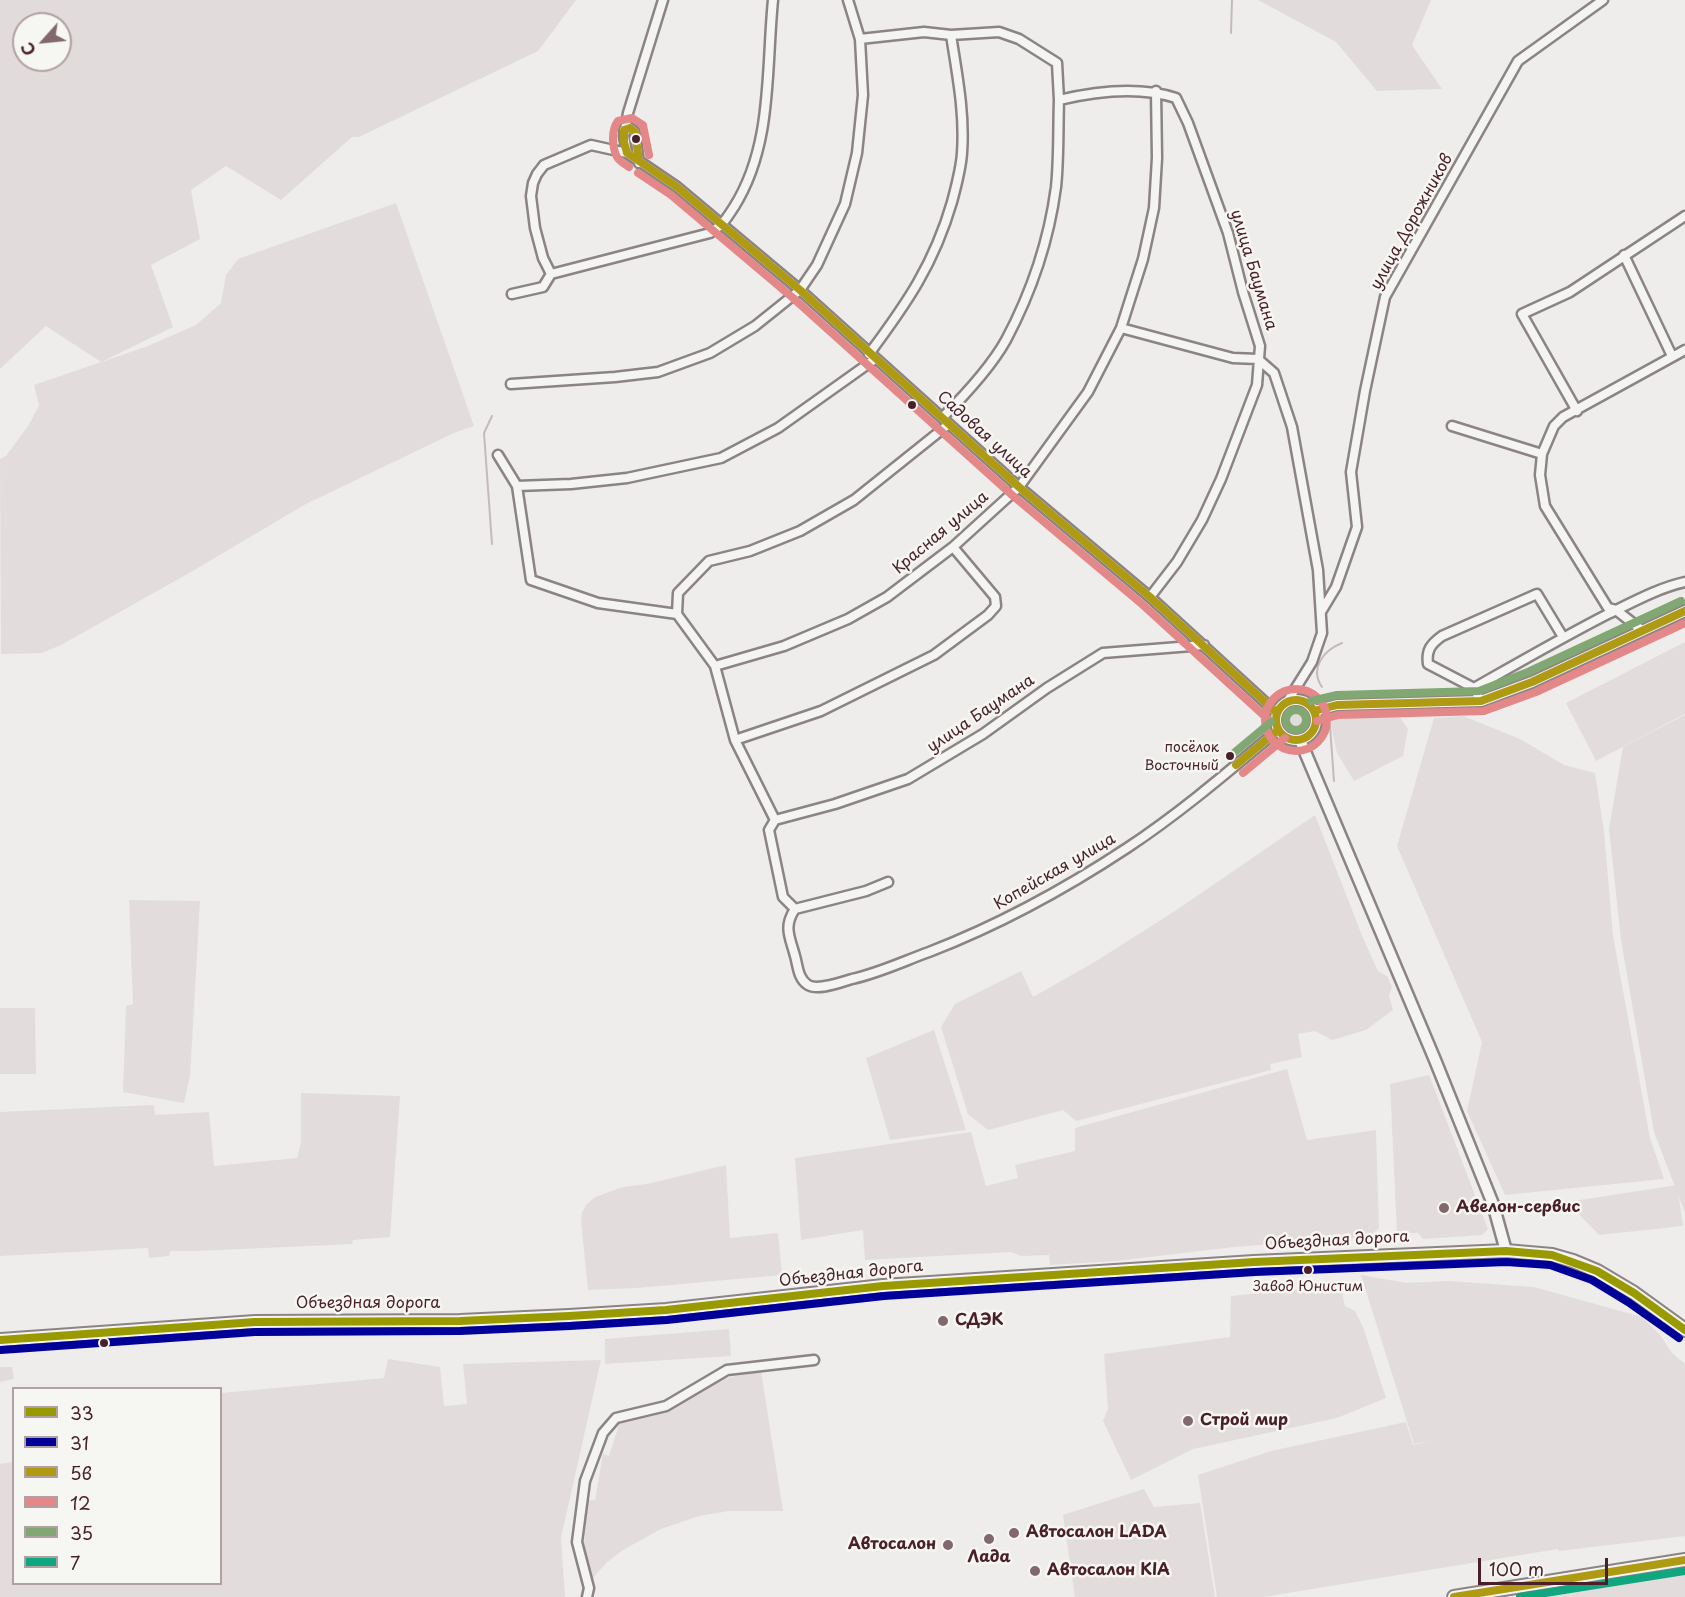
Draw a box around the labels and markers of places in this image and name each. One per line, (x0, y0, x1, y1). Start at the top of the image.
unlabelled marker (630, 133, 642, 145)
unlabelled marker (906, 399, 918, 411)
place label: посёлок Восточный (1144, 740, 1219, 772)
marker: посёлок Восточный (1224, 750, 1236, 762)
place label: Авелон-сервис (1456, 1198, 1580, 1218)
marker: Авелон-сервис (1437, 1201, 1451, 1215)
marker: Завод Юнистим (1302, 1264, 1314, 1276)
place label: Завод Юнистим (1253, 1279, 1363, 1295)
place label: СДЭК (955, 1311, 1003, 1331)
marker: СДЭК (936, 1314, 950, 1328)
unlabelled marker (98, 1337, 110, 1349)
place label: Строй мир (1200, 1411, 1288, 1431)
marker: Строй мир (1181, 1414, 1195, 1428)
place label: Автосалон LADA (1026, 1523, 1167, 1543)
marker: Автосалон LADA (1007, 1526, 1021, 1540)
marker: Лада (982, 1532, 996, 1546)
place label: Автосалон (848, 1535, 936, 1555)
marker: Автосалон (941, 1538, 955, 1552)
place label: Лада (967, 1548, 1011, 1568)
place label: Автосалон KIA (1047, 1561, 1170, 1581)
marker: Автосалон KIA (1028, 1564, 1042, 1578)

